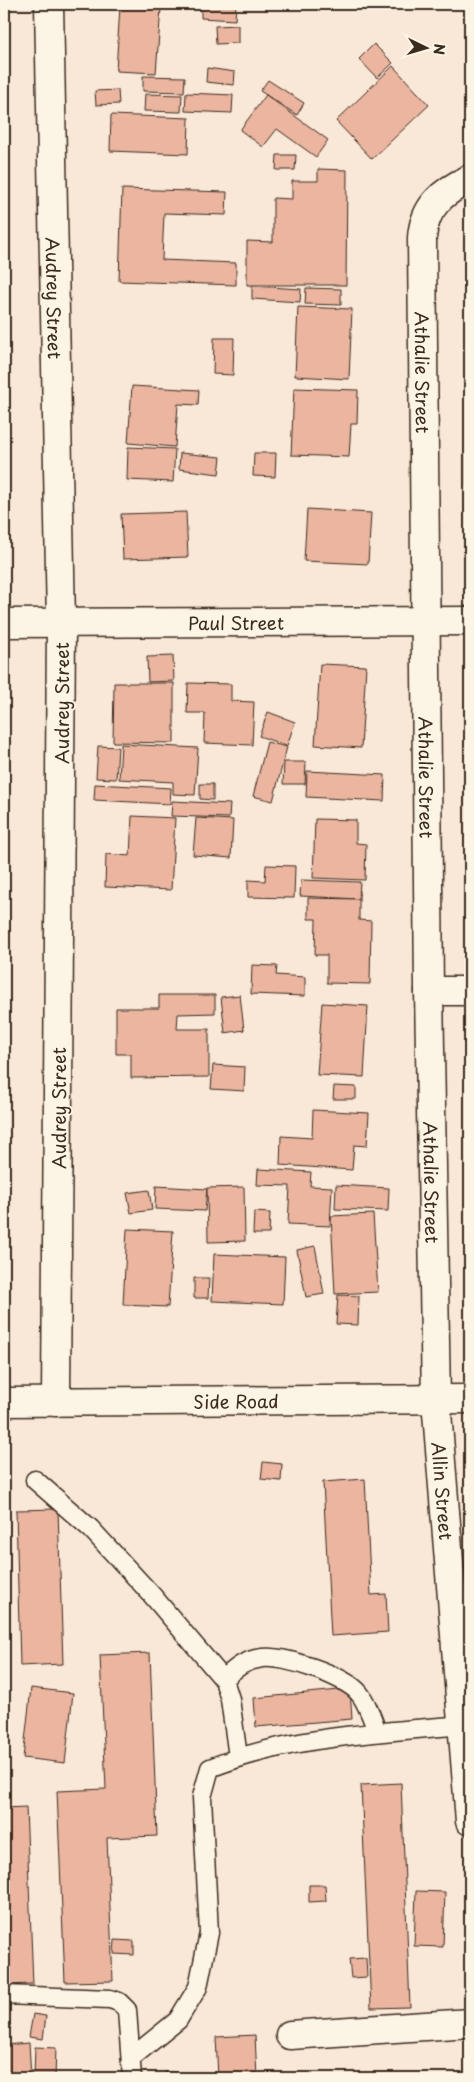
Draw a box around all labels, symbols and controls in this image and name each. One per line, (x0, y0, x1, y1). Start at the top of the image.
north arrow (402, 22, 452, 72)
text: N (429, 43, 450, 56)
street label: Audrey Street (40, 237, 69, 359)
street label: Athalie Street (409, 311, 437, 433)
street label: Paul Street (188, 608, 284, 636)
street label: Audrey Street (48, 642, 75, 764)
street label: Athalie Street (413, 716, 441, 838)
street label: Audrey Street (45, 1047, 72, 1169)
street label: Athalie Street (418, 1121, 447, 1243)
street label: Side Road (193, 1387, 279, 1414)
street label: Allin Street (426, 1441, 461, 1541)

